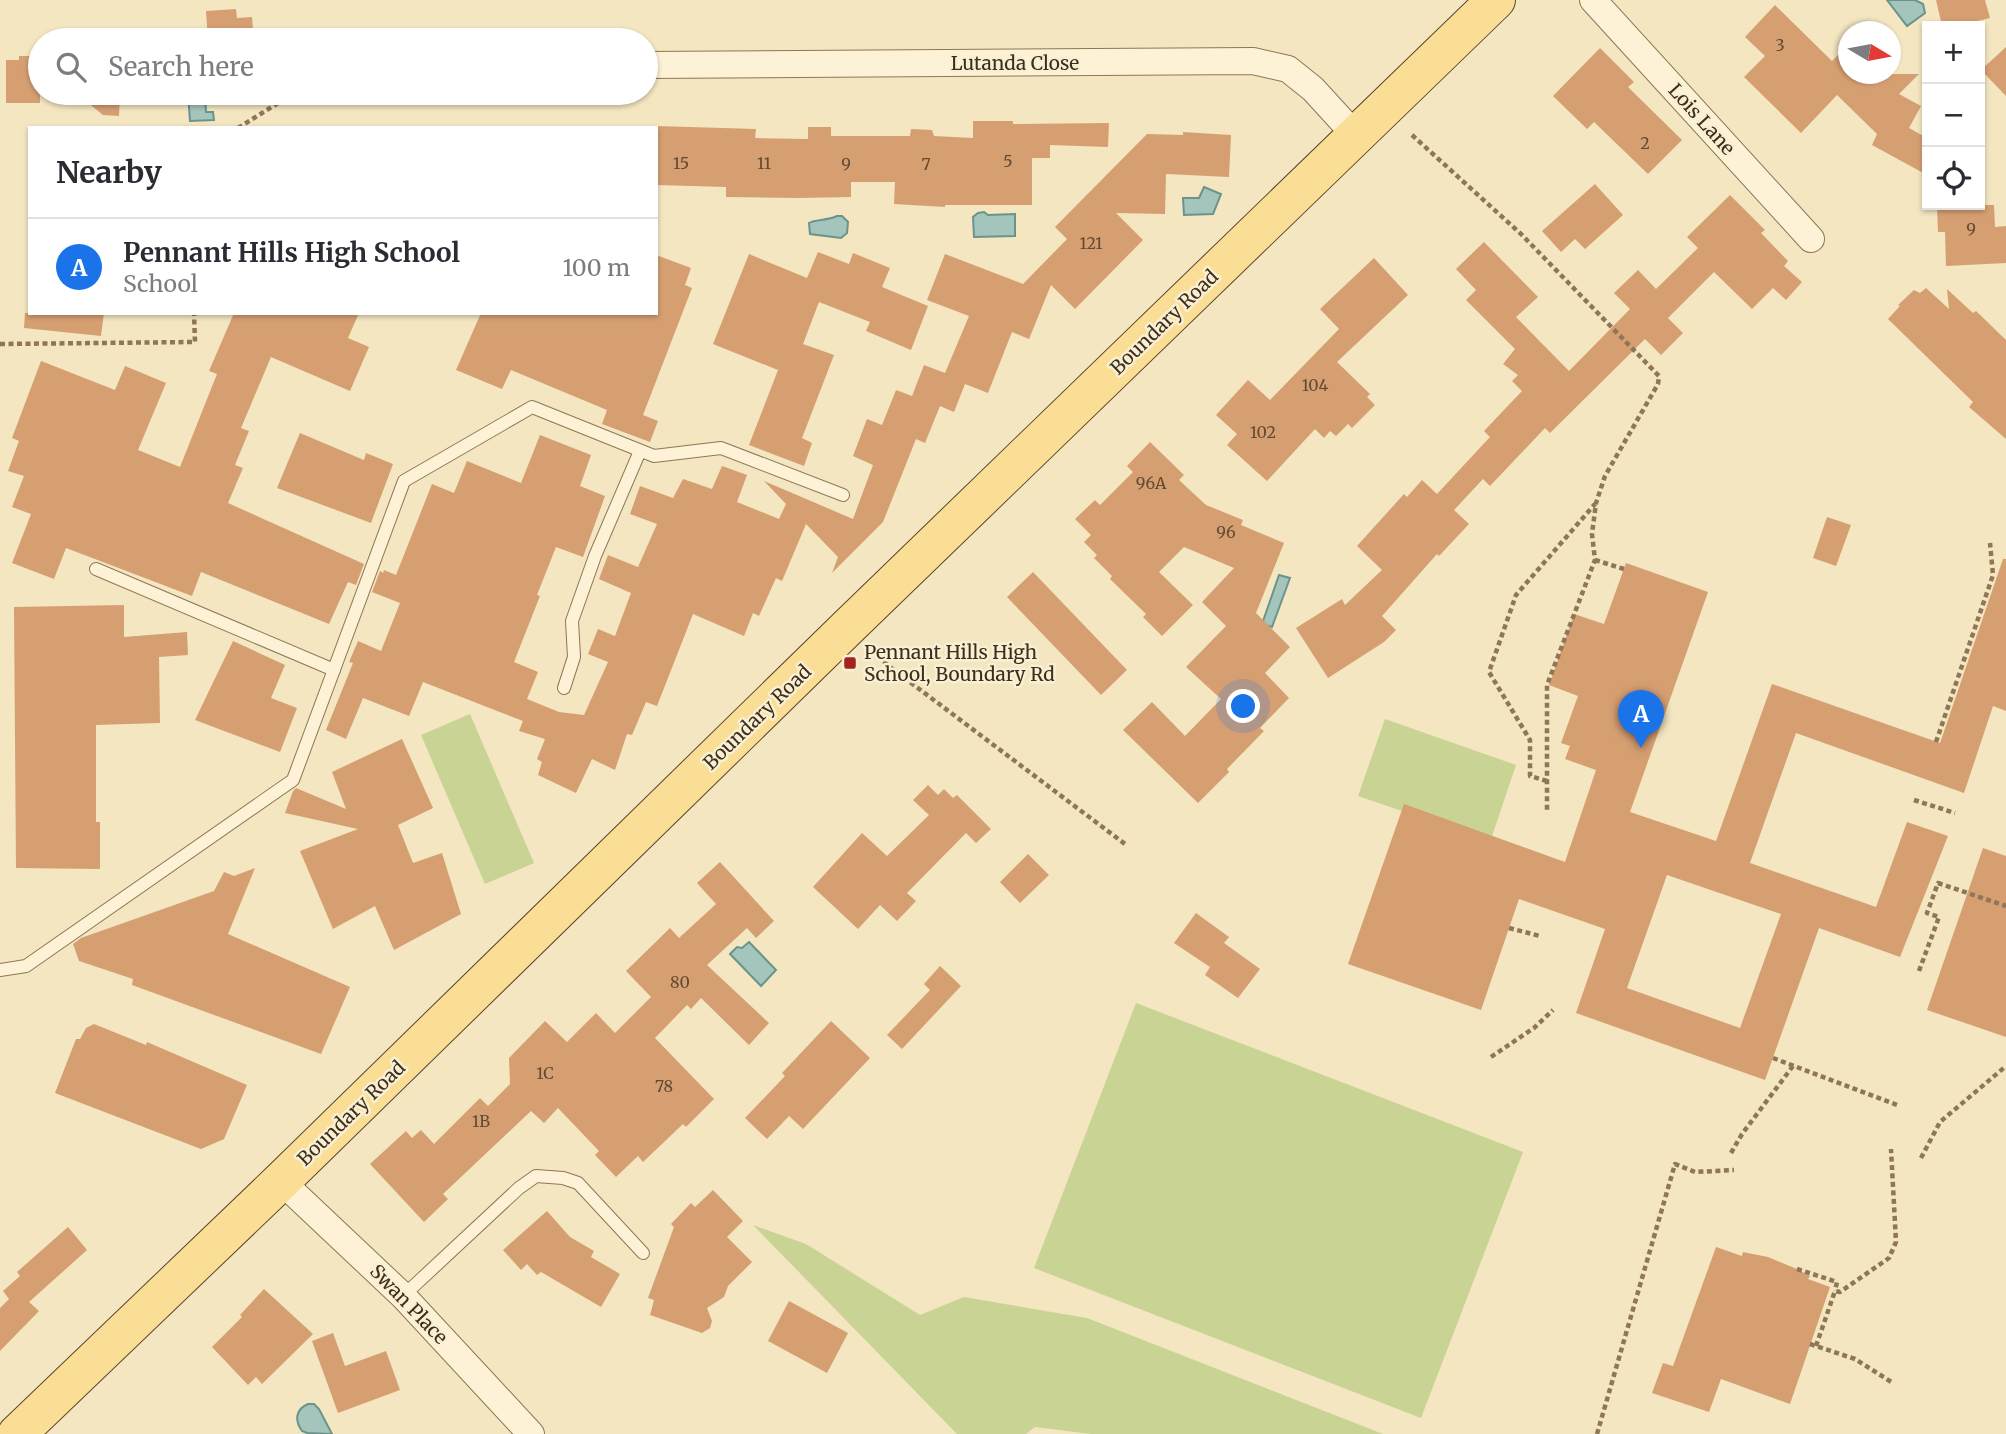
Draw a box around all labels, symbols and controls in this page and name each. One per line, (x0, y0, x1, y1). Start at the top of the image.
north arrow (1838, 21, 1901, 84)
map controls (1922, 21, 1985, 210)
button: + (1922, 21, 1985, 84)
search box (28, 28, 658, 105)
house number: 3 (1775, 35, 1785, 55)
icon: search (52, 48, 90, 86)
text: Search here (108, 50, 254, 83)
street label: Lutanda Close (951, 51, 1079, 75)
street label: Lois Lane (1664, 78, 1740, 160)
button: − (1922, 84, 1985, 147)
house number: 2 (1640, 133, 1650, 153)
button: locate (1922, 147, 1985, 210)
house number: 5 (1003, 151, 1013, 171)
text: Nearby (56, 153, 162, 191)
house number: 15 (673, 153, 689, 173)
house number: 11 (757, 153, 771, 173)
house number: 9 (841, 154, 851, 174)
house number: 7 (921, 154, 931, 174)
house number: 9 (1966, 219, 1976, 239)
house number: 121 (1079, 233, 1103, 253)
text: Pennant Hills High School (123, 236, 460, 269)
text: A (71, 253, 87, 282)
text: 100 m (562, 253, 630, 282)
street label: Boundary Road (1105, 264, 1223, 380)
text: School (123, 269, 198, 298)
house number: 104 (1302, 375, 1328, 395)
house number: 102 (1250, 422, 1276, 442)
house number: 96A (1136, 473, 1167, 493)
house number: 96 (1216, 522, 1236, 542)
place label: Pennant Hills High School, Boundary Rd (864, 640, 1055, 686)
marker: Pennant Hills High School, Boundary Rd (842, 655, 858, 671)
street label: Boundary Road (698, 659, 816, 775)
your location (1226, 689, 1260, 723)
pin: A (1618, 690, 1664, 748)
house number: 80 (670, 972, 690, 992)
street label: Boundary Road (292, 1055, 410, 1171)
house number: 1C (536, 1063, 554, 1083)
house number: 78 (655, 1076, 673, 1096)
house number: 1B (472, 1111, 490, 1131)
street label: Swan Place (365, 1259, 453, 1349)

